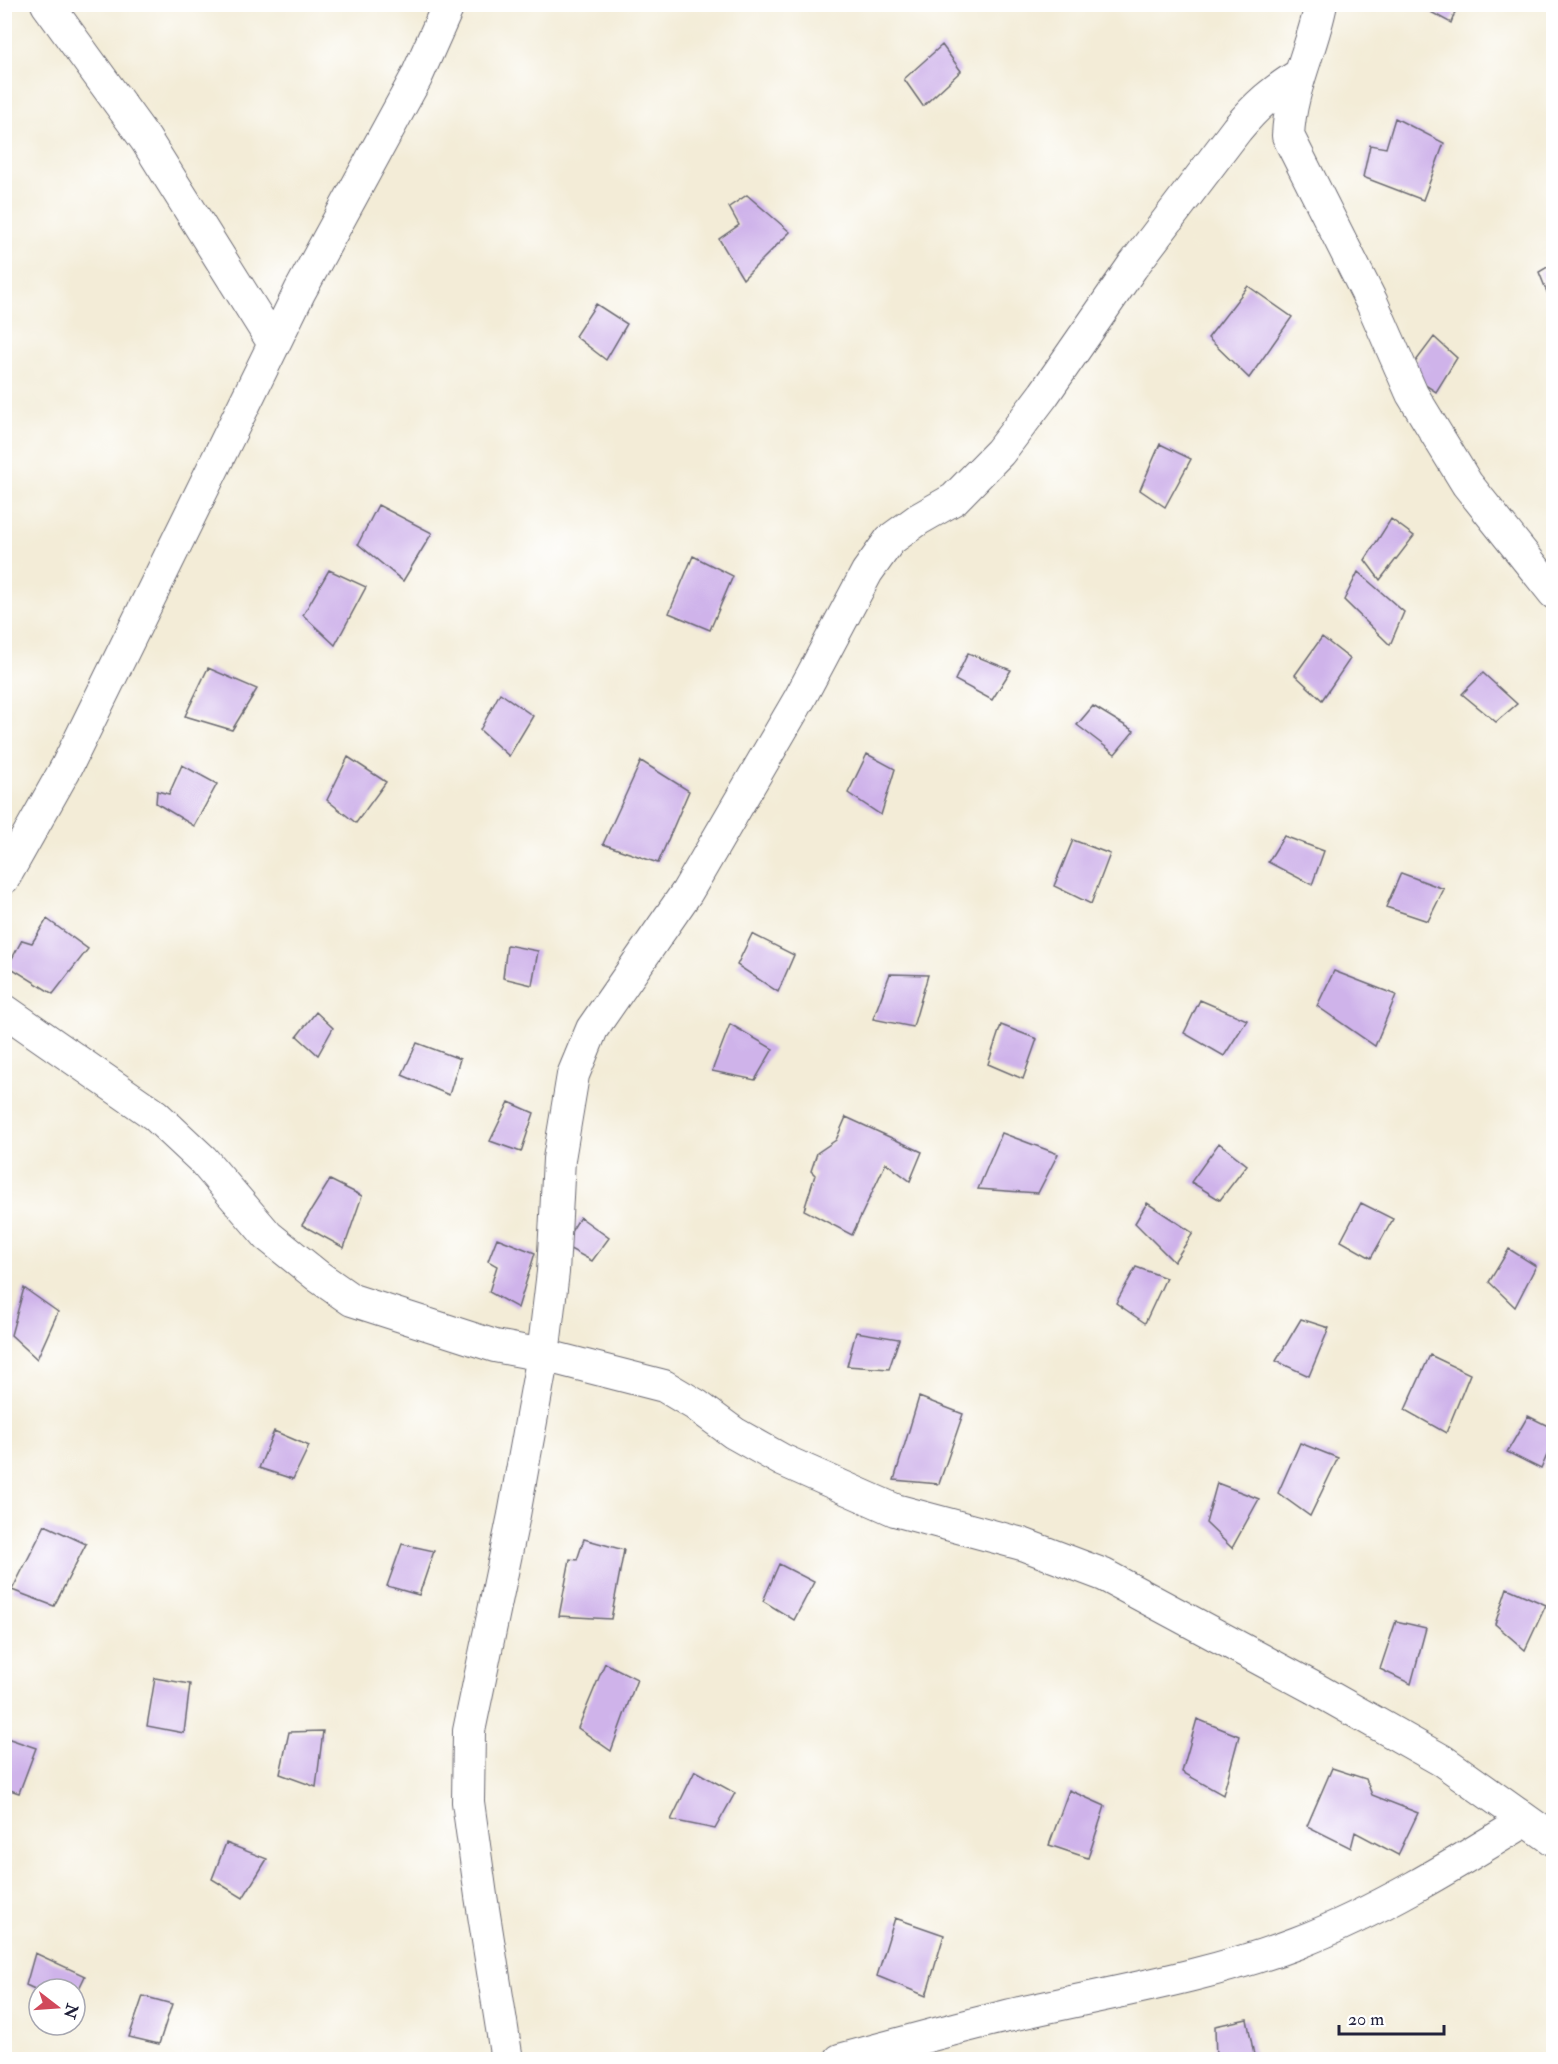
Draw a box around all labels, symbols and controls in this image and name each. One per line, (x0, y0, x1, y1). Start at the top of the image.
north arrow (27, 1977, 87, 2037)
scale bar (1339, 1998, 1444, 2036)
text: N (59, 2000, 82, 2022)
text: 20 m (1348, 2008, 1384, 2031)

